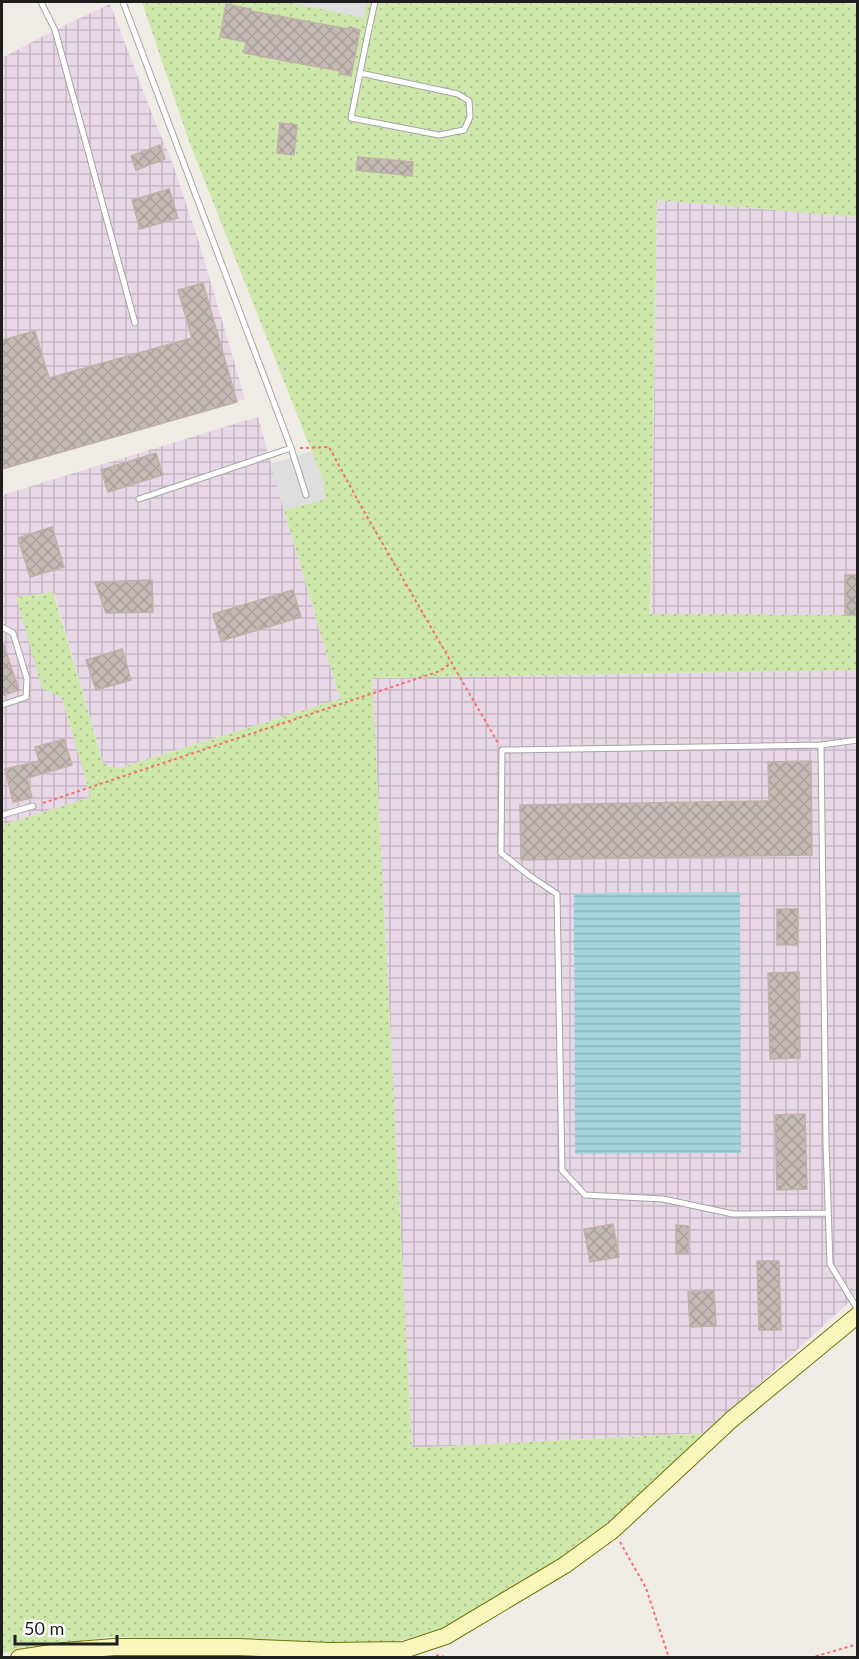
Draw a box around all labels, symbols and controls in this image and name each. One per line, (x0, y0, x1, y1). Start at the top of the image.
scale bar (15, 1608, 117, 1646)
text: 50 m (24, 1617, 64, 1639)

